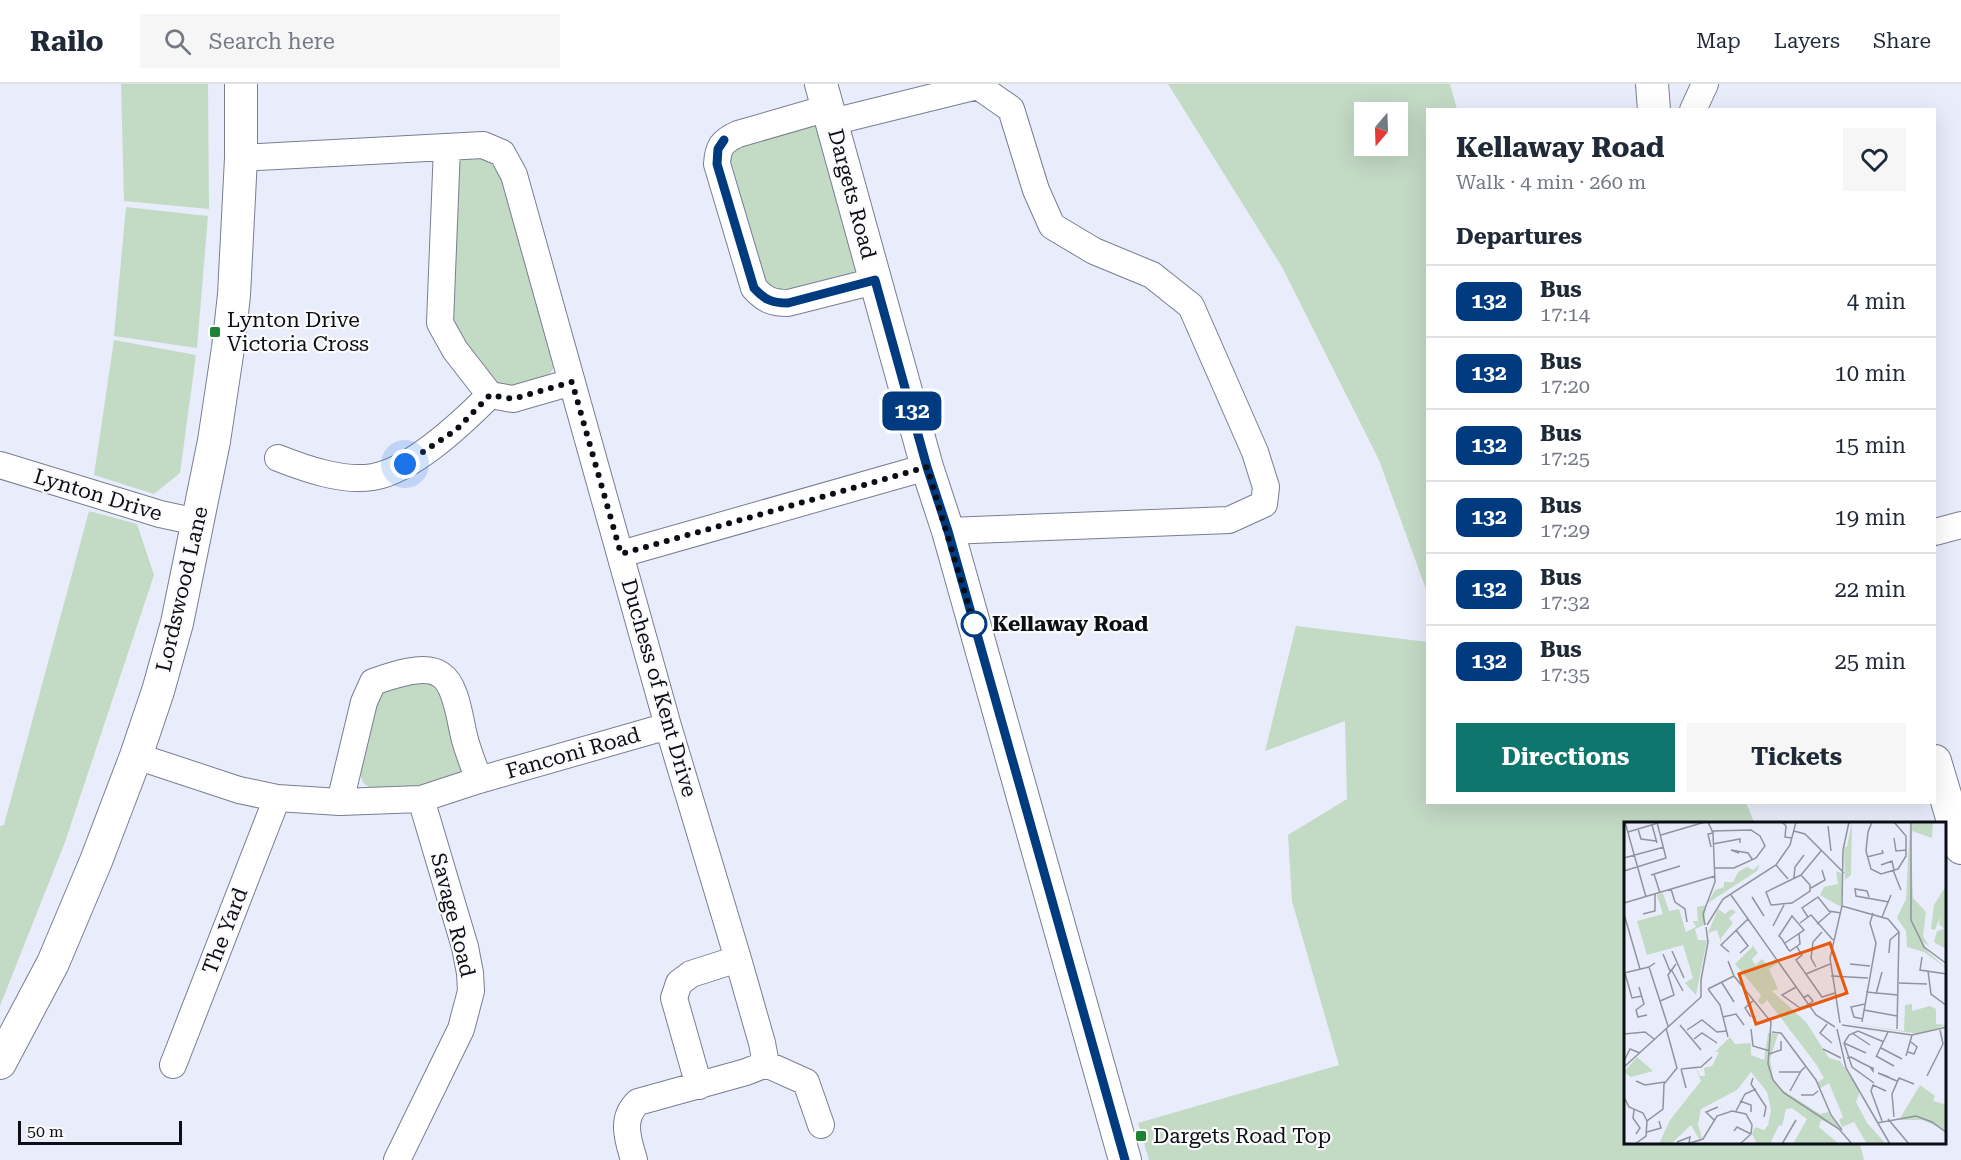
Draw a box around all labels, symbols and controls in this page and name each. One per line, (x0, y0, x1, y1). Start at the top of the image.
search box (140, 14, 560, 68)
text: Railo (30, 25, 104, 58)
icon: search (161, 25, 194, 58)
text: Search here (209, 29, 335, 54)
text: Map (1696, 29, 1741, 53)
text: Layers (1774, 29, 1840, 53)
text: Share (1873, 29, 1931, 53)
north arrow (1354, 102, 1408, 156)
map controls (1354, 102, 1408, 156)
street label: Dargets Road (823, 126, 881, 262)
button: heart (1843, 128, 1906, 191)
text: Kellaway Road (1456, 131, 1664, 164)
text: Walk · 4 min · 260 m (1456, 170, 1646, 194)
text: Departures (1456, 224, 1582, 249)
text: Bus (1540, 277, 1582, 302)
text: 132 (1471, 289, 1507, 313)
text: 4 min (1847, 289, 1906, 314)
text: 17:14 (1540, 302, 1590, 326)
place label: Lynton Drive Victoria Cross (227, 308, 369, 356)
marker: Lynton Drive Victoria Cross (208, 325, 222, 339)
text: Bus (1540, 349, 1582, 374)
text: 132 (1471, 361, 1507, 385)
text: 10 min (1835, 361, 1906, 386)
text: 17:20 (1540, 374, 1590, 398)
line badge: 132 (878, 392, 946, 430)
text: 132 (894, 399, 930, 423)
text: Bus (1540, 421, 1582, 446)
text: 132 (1471, 433, 1507, 457)
text: 15 min (1835, 433, 1906, 458)
text: 17:25 (1540, 446, 1590, 470)
your location (390, 449, 420, 479)
street label: Lynton Drive (31, 464, 165, 526)
text: Bus (1540, 493, 1582, 518)
street label: Lordswood Lane (151, 504, 213, 674)
text: 132 (1471, 505, 1507, 529)
text: 19 min (1835, 505, 1906, 530)
text: 17:29 (1540, 518, 1590, 542)
text: Bus (1540, 565, 1582, 590)
street label: Duchess of Kent Drive (616, 576, 702, 800)
text: 132 (1471, 577, 1507, 601)
text: 22 min (1835, 577, 1906, 602)
text: 17:32 (1540, 590, 1590, 614)
marker: Kellaway Road (961, 611, 987, 637)
place label: Kellaway Road (992, 612, 1148, 636)
text: Bus (1540, 637, 1582, 662)
text: 132 (1471, 649, 1507, 673)
text: 25 min (1835, 649, 1906, 674)
text: 17:35 (1540, 662, 1590, 686)
street label: Fanconi Road (503, 722, 643, 784)
button: Directions (1456, 723, 1675, 792)
button: Tickets (1687, 723, 1906, 792)
inset map (1624, 822, 1946, 1145)
street label: Savage Road (426, 850, 480, 980)
street label: The Yard (198, 884, 253, 978)
scale bar (18, 1118, 182, 1146)
text: 50 m (27, 1122, 64, 1141)
place label: Dargets Road Top (1153, 1124, 1331, 1148)
marker: Dargets Road Top (1134, 1129, 1148, 1143)

